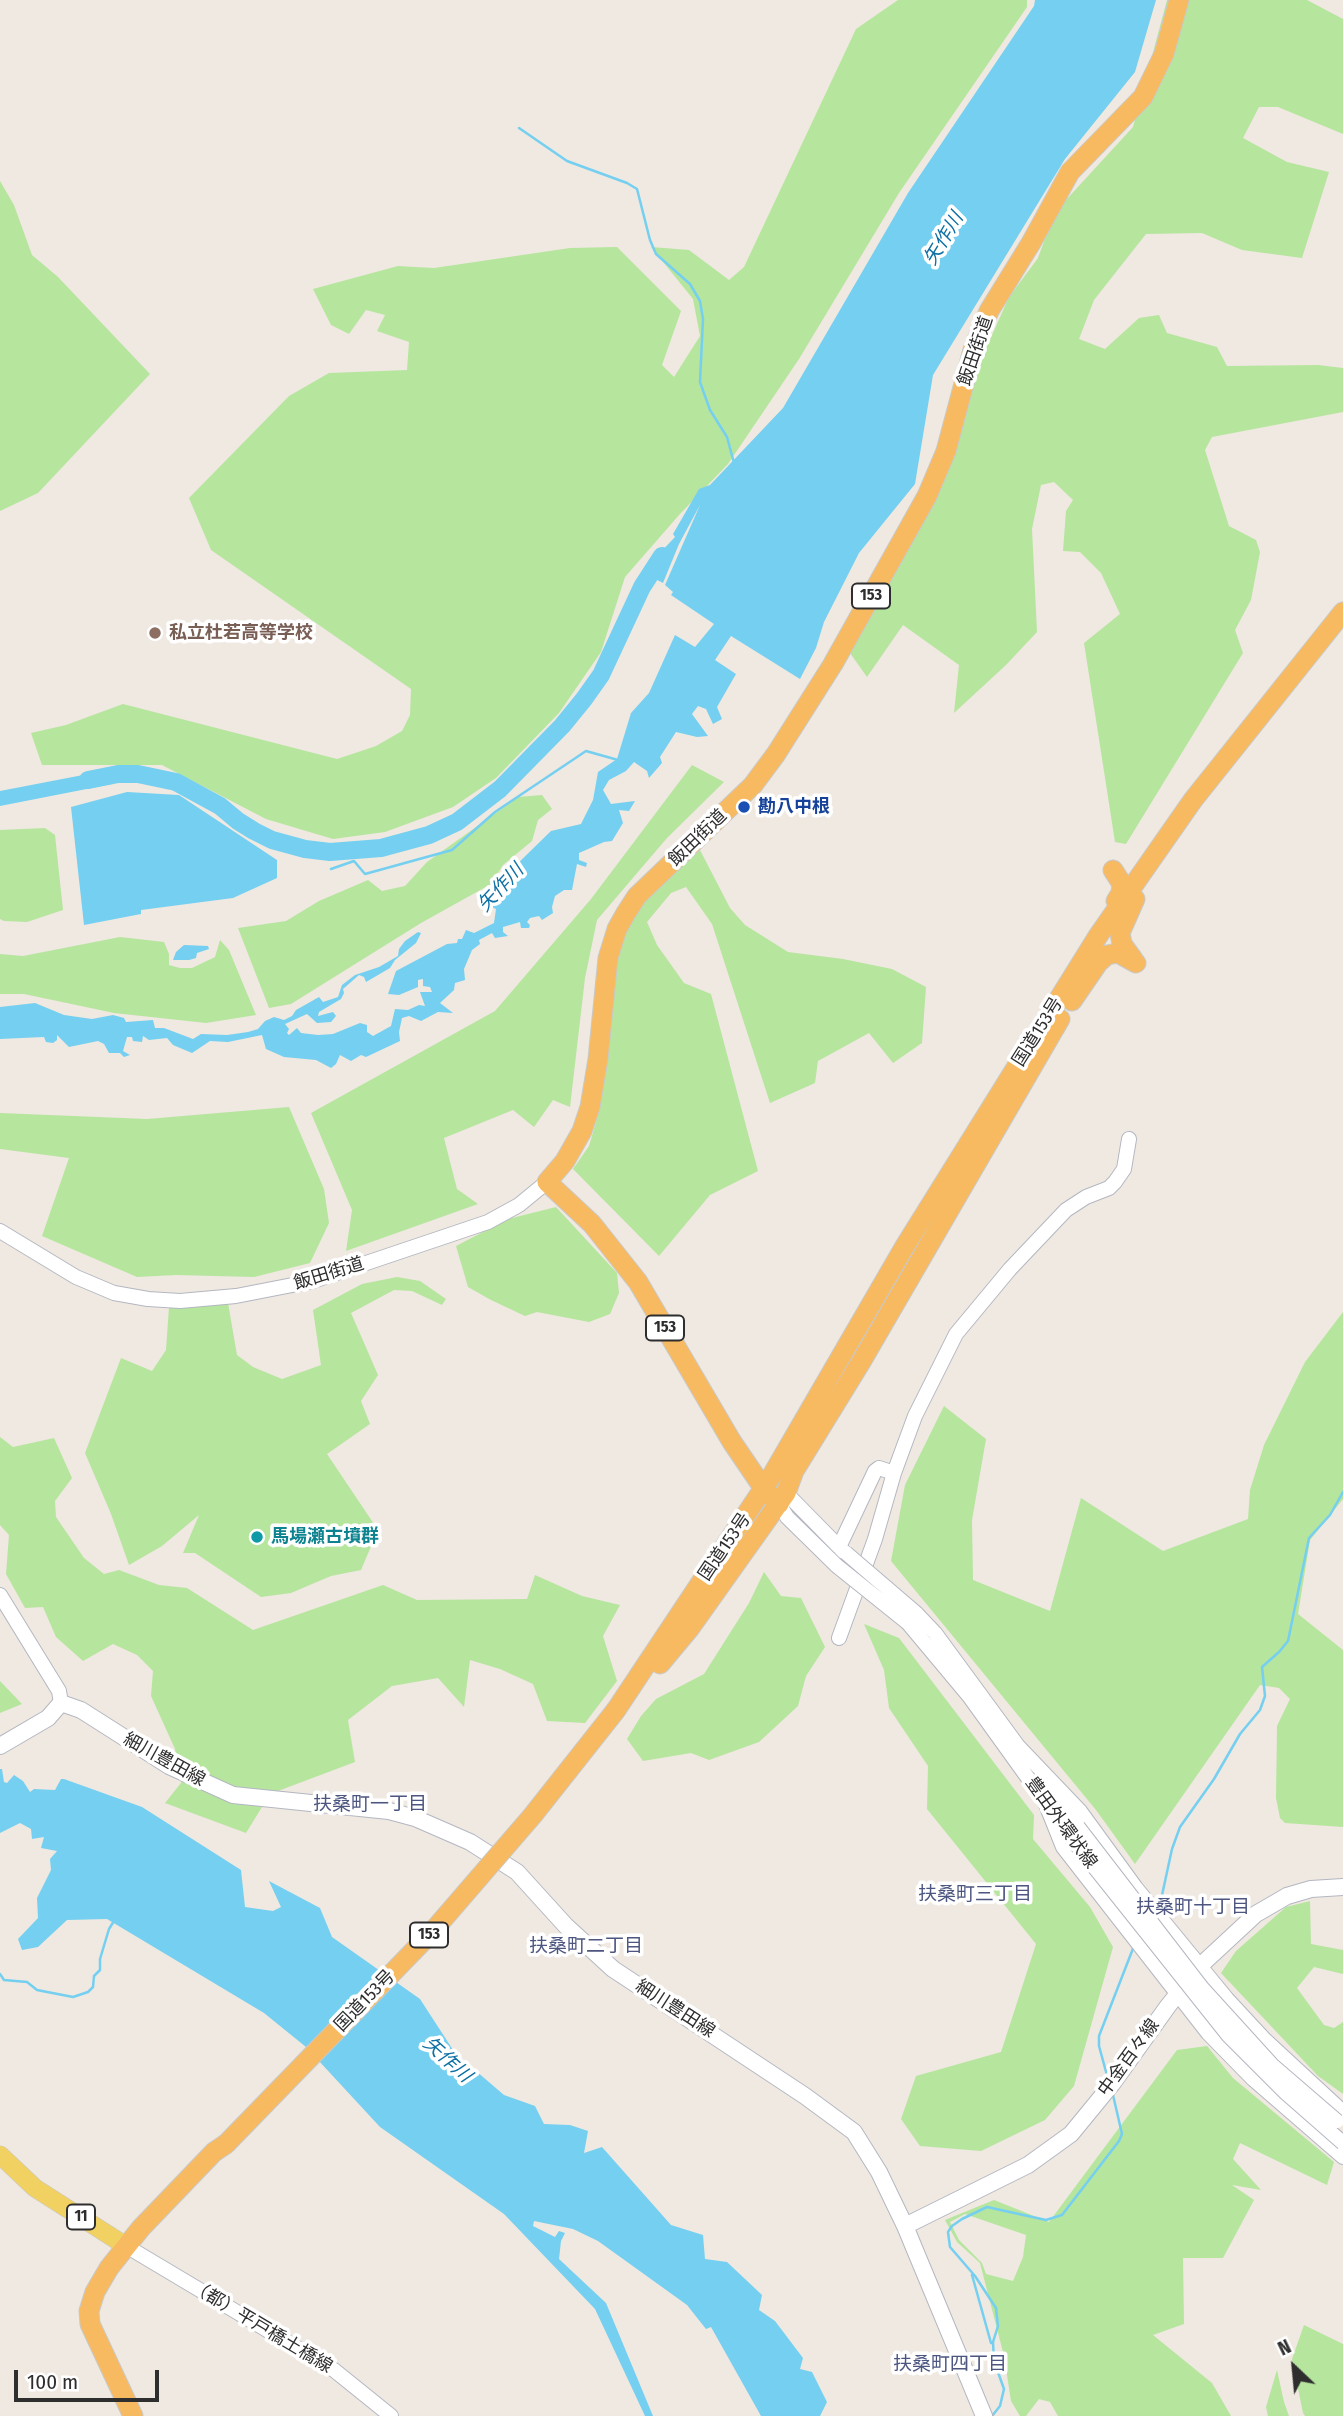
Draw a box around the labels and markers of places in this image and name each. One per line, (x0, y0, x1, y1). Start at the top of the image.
place label: 私立杜若高等学校 (169, 622, 313, 644)
marker: 私立杜若高等学校 (147, 625, 163, 641)
place label: 勘八中根 (758, 796, 830, 818)
marker: 勘八中根 (736, 799, 752, 815)
place label: 馬場瀬古墳群 (271, 1526, 379, 1548)
marker: 馬場瀬古墳群 (249, 1529, 265, 1545)

